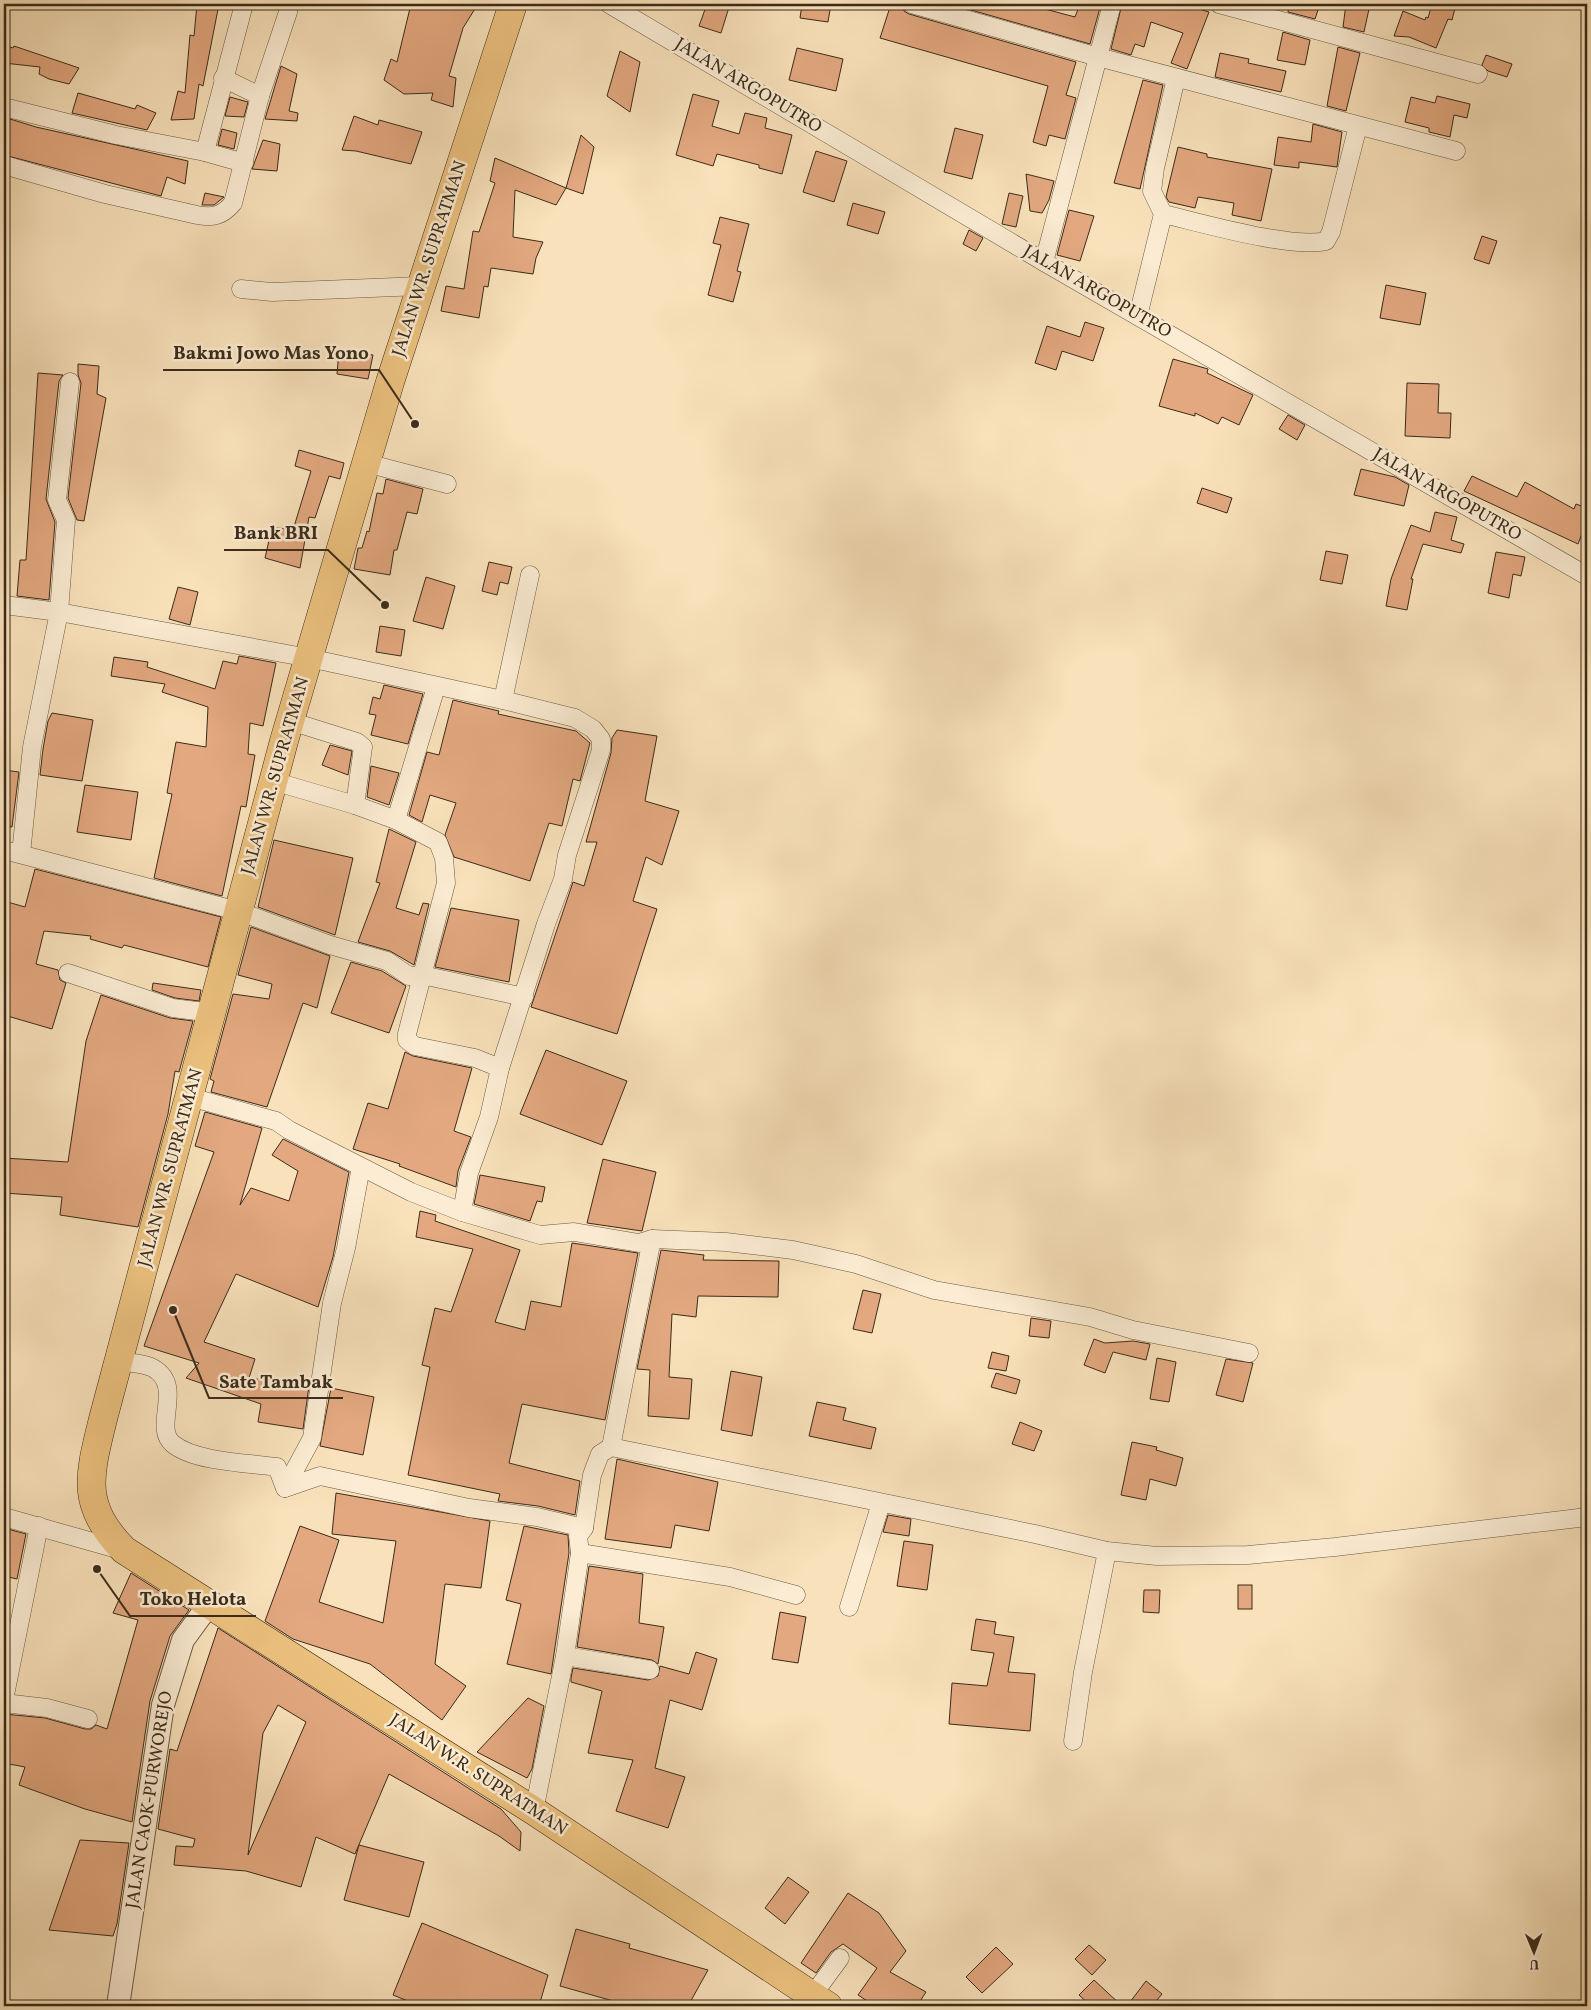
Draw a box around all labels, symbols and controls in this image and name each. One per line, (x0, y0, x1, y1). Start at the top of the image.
street label: JALAN ARGOPUTRO (670, 32, 826, 140)
street label: JALAN WR. SUPRATMAN (386, 158, 474, 360)
street label: JALAN ARGOPUTRO (1018, 239, 1176, 345)
callout: Bakmi Jowo Mas Yono (163, 336, 379, 370)
text: Bakmi Jowo Mas Yono (173, 341, 369, 367)
street label: JALAN ARGOPUTRO (1368, 442, 1526, 548)
callout: Bank BRI (224, 516, 328, 550)
text: Bank BRI (234, 521, 318, 547)
street label: JALAN WR. SUPRATMAN (236, 674, 316, 878)
street label: JALAN WR. SUPRATMAN (132, 1066, 210, 1270)
callout: Sate Tambak (209, 1364, 343, 1398)
text: Sate Tambak (219, 1370, 334, 1396)
callout: Toko Helota (130, 1582, 256, 1616)
text: Toko Helota (140, 1587, 246, 1613)
street label: JALAN CAOK-PURWOREJO (120, 1689, 180, 1911)
street label: JALAN W.R. SUPRATMAN (384, 1708, 572, 1842)
north arrow (1508, 1928, 1558, 1978)
text: U (1529, 1954, 1539, 1973)

